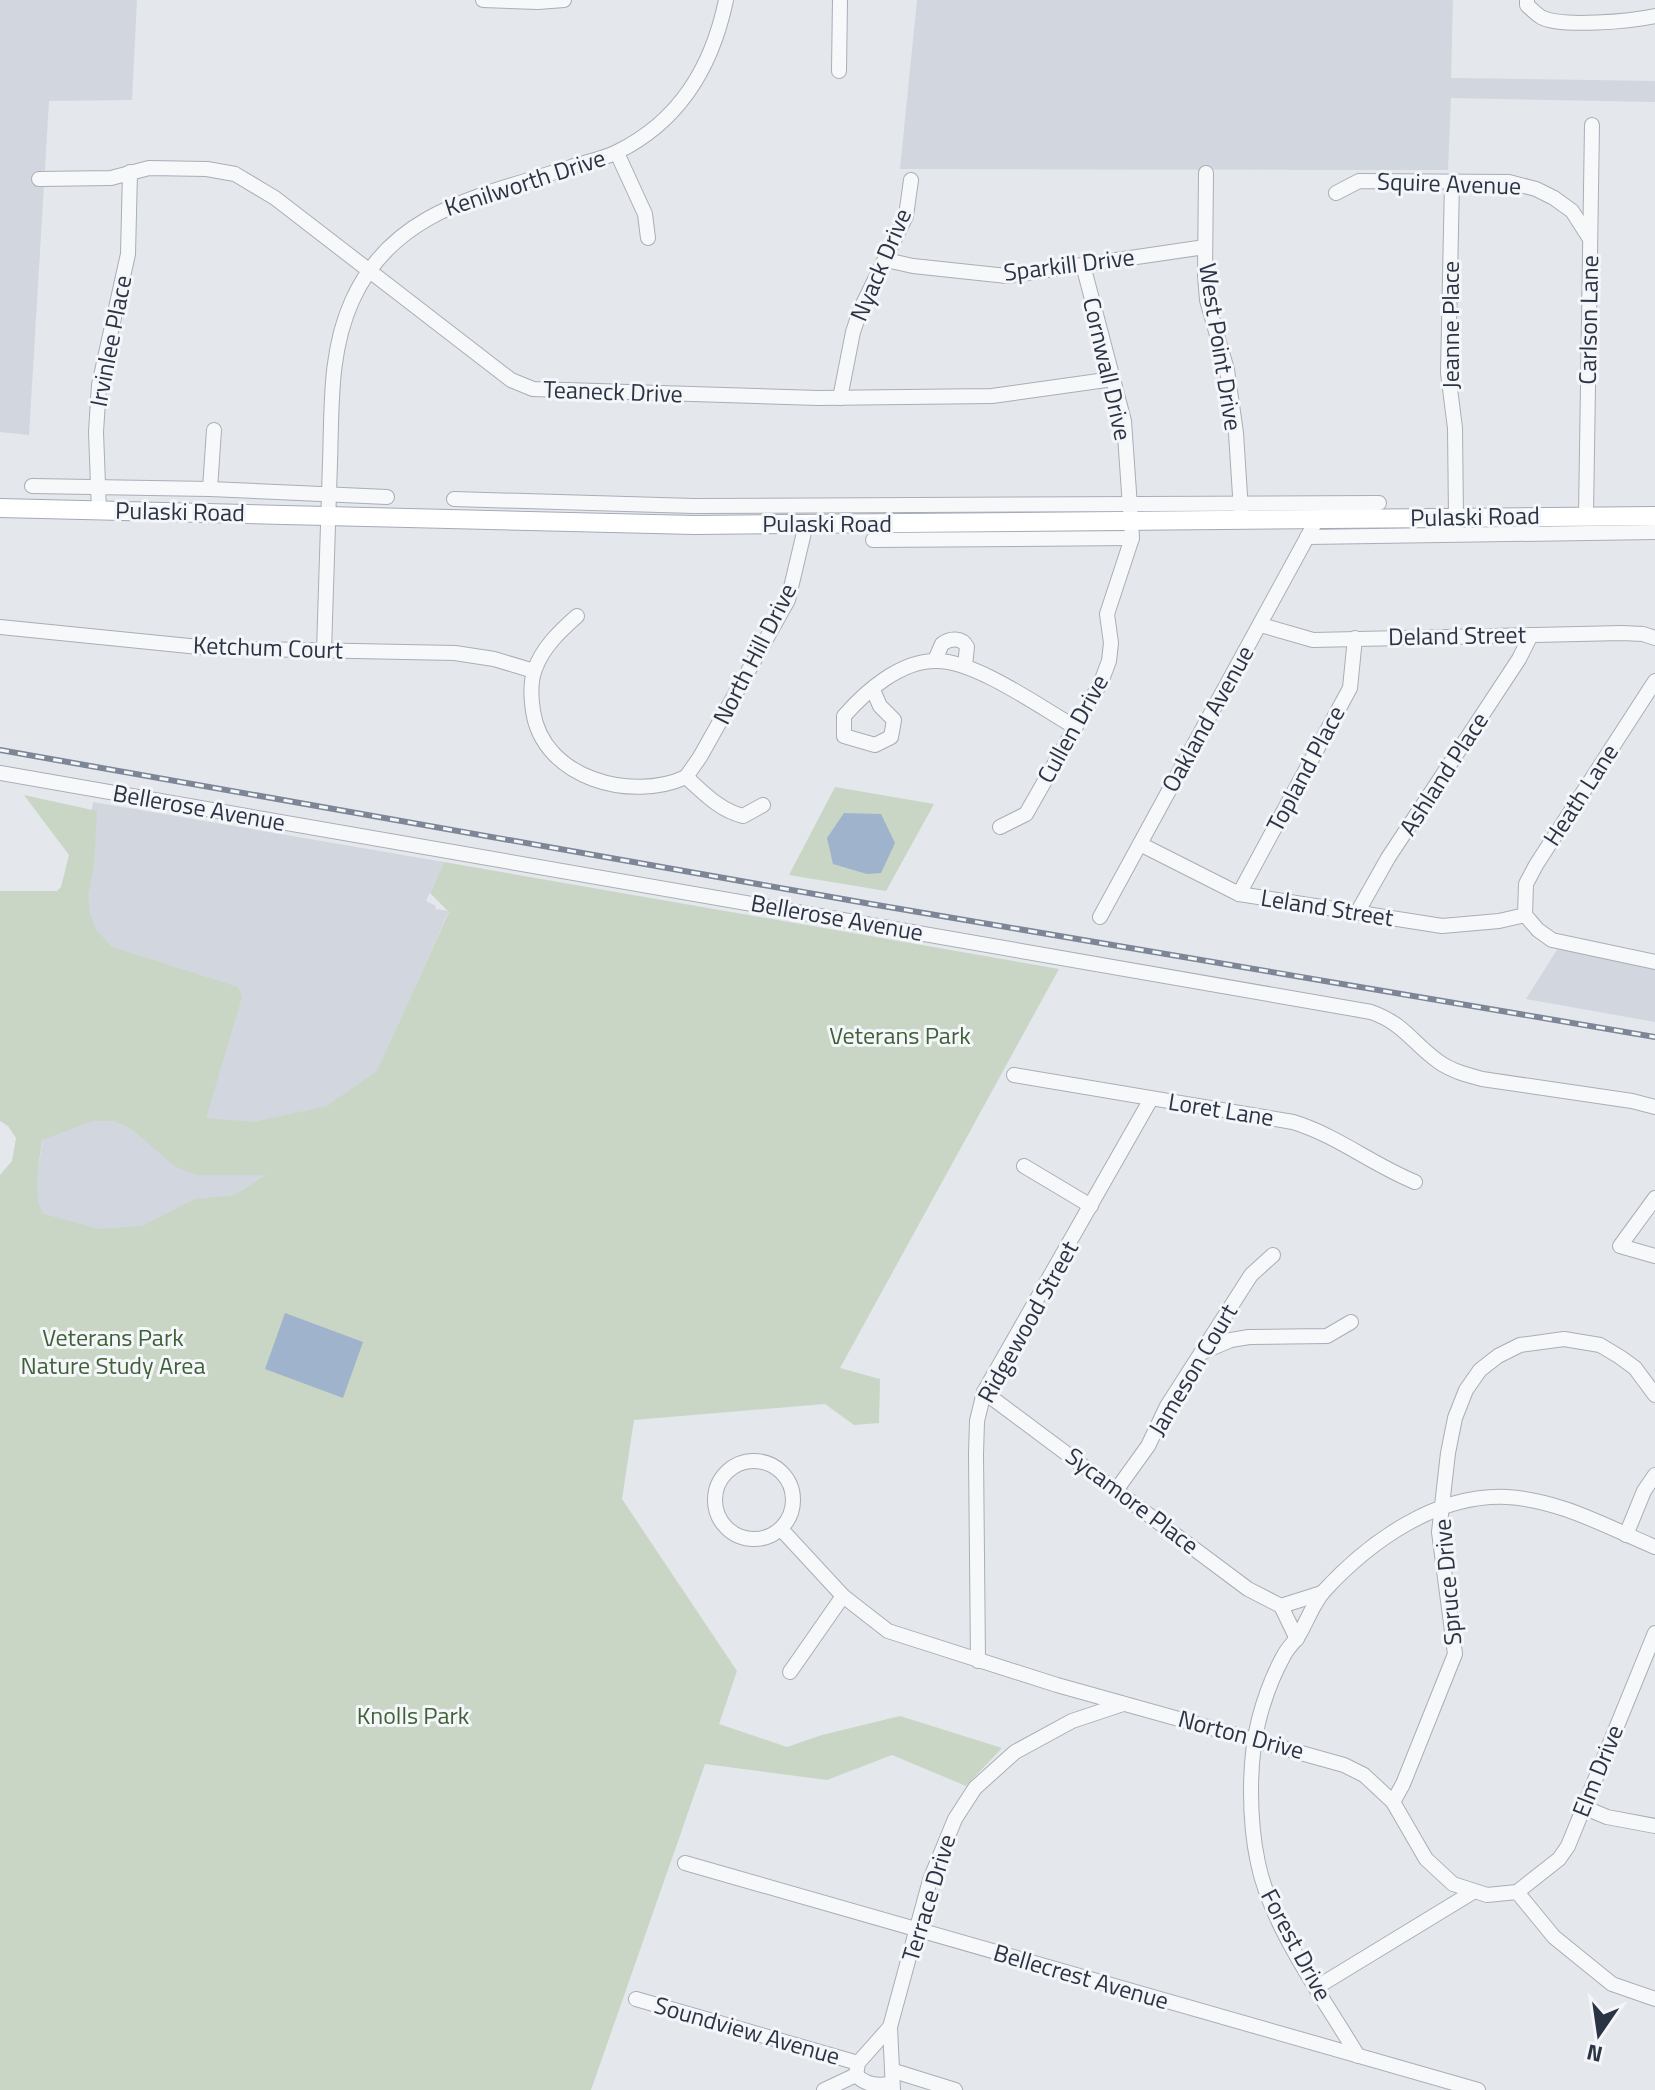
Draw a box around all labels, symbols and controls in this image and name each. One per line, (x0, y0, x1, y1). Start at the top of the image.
street label: Kenilworth Drive (440, 139, 610, 225)
street label: Squire Avenue (1376, 162, 1522, 204)
street label: Nyack Drive (840, 203, 920, 327)
street label: Sparkill Drive (1001, 238, 1136, 290)
street label: Carlson Lane (1569, 255, 1607, 385)
street label: West Point Drive (1190, 261, 1252, 433)
street label: Jeanne Place (1432, 261, 1468, 389)
street label: Irvinlee Place (80, 272, 140, 410)
street label: Cornwall Drive (1074, 294, 1142, 444)
street label: Teaneck Drive (543, 371, 683, 411)
street label: Pulaski Road (115, 492, 245, 530)
street label: Pulaski Road (1410, 497, 1540, 535)
street label: Pulaski Road (762, 505, 892, 541)
street label: North Hill Drive (703, 577, 805, 730)
street label: Deland Street (1388, 616, 1527, 654)
street label: Ketchum Court (192, 626, 344, 668)
street label: Oakland Avenue (1152, 639, 1262, 798)
street label: Cullen Drive (1027, 668, 1117, 789)
street label: Topland Place (1257, 699, 1354, 838)
street label: Ashland Place (1390, 705, 1497, 842)
street label: Heath Lane (1534, 736, 1627, 853)
street label: Bellerose Avenue (110, 774, 288, 840)
street label: Leland Street (1258, 879, 1397, 935)
street label: Bellerose Avenue (748, 884, 926, 950)
park label: Veterans Park (829, 1017, 971, 1053)
street label: Loret Lane (1166, 1083, 1277, 1135)
street label: Ridgewood Street (968, 1233, 1087, 1409)
street label: Jameson Court (1139, 1296, 1246, 1442)
park label: Veterans Park Nature Study Area (21, 1319, 205, 1383)
street label: Sycamore Place (1058, 1438, 1207, 1562)
street label: Spruce Drive (1424, 1517, 1470, 1647)
park label: Knolls Park (357, 1697, 470, 1733)
street label: Norton Drive (1174, 1700, 1308, 1768)
street label: Elm Drive (1562, 1719, 1632, 1822)
street label: Terrace Drive (892, 1830, 964, 1966)
street label: Forest Drive (1252, 1882, 1342, 2007)
street label: Bellecrest Avenue (989, 1934, 1173, 2018)
street label: Soundview Avenue (650, 1986, 844, 2074)
north arrow (1559, 1994, 1639, 2074)
text: N (1583, 2035, 1606, 2072)

